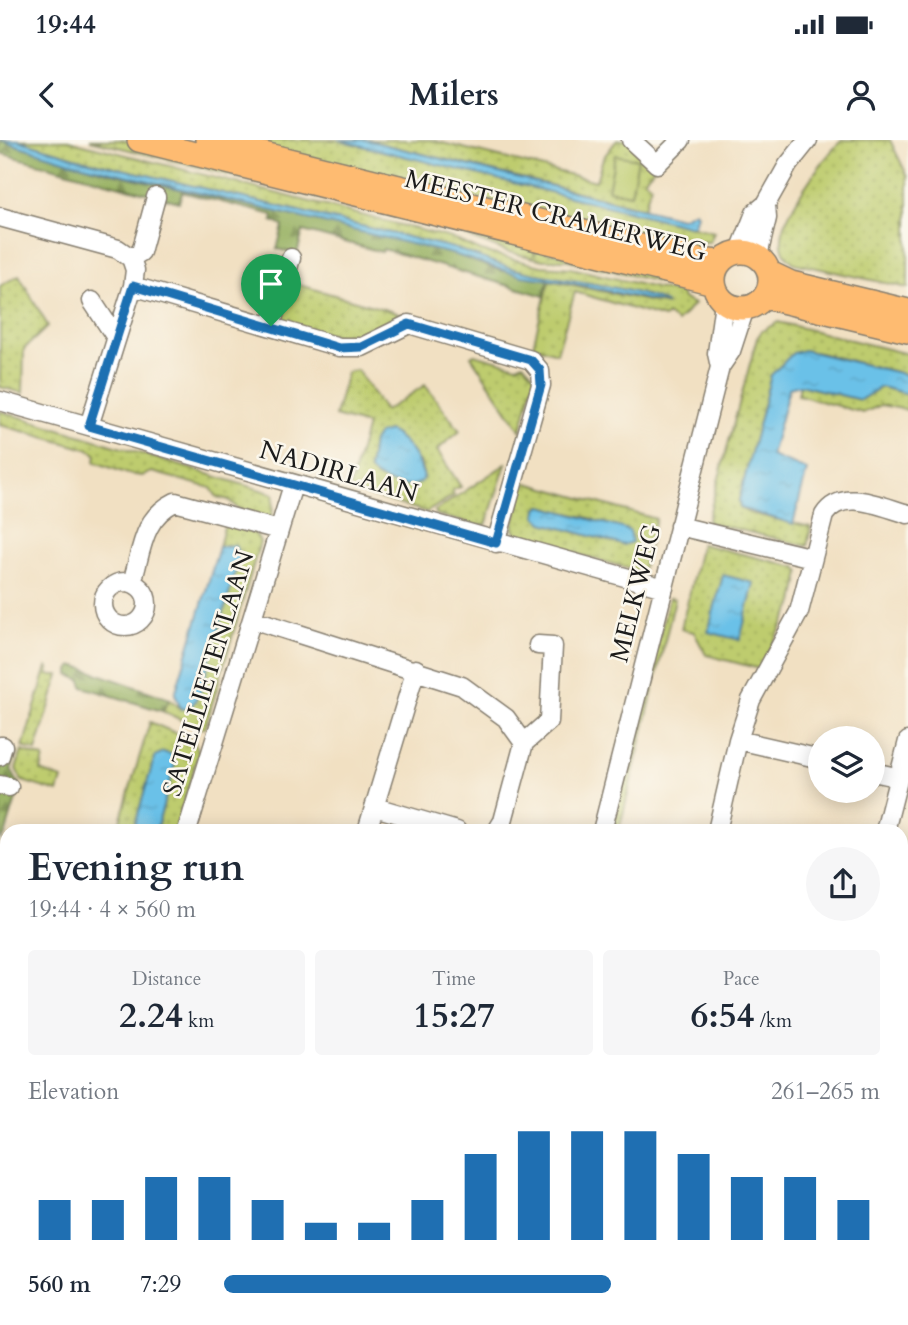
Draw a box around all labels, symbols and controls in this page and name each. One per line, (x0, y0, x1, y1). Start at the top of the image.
text: 19:44 (35, 7, 96, 42)
text: Milers (409, 73, 499, 117)
icon: back (28, 76, 66, 114)
icon: person (842, 76, 880, 114)
street label: MEESTER CRAMERWEG (401, 161, 711, 270)
pin (241, 254, 301, 326)
icon: arrive (252, 265, 290, 303)
street label: NADIRLAAN (255, 432, 422, 511)
street label: MELKWEG (601, 520, 670, 666)
street label: SATELLIETENLAAN (154, 546, 263, 800)
map controls (808, 726, 885, 803)
button: layers (808, 726, 885, 803)
text: Evening run (28, 842, 244, 894)
button: share (806, 847, 880, 921)
text: 19:44 · 4 × 560 m (28, 894, 196, 925)
text: Distance (132, 966, 201, 992)
text: Time (432, 966, 476, 992)
text: Pace (723, 966, 760, 992)
text: 2.24 (119, 992, 183, 1040)
text: 15:27 (413, 992, 495, 1040)
text: 6:54 (691, 992, 755, 1040)
text: km (183, 1008, 214, 1034)
text: /km (755, 1008, 792, 1034)
text: Elevation (28, 1076, 119, 1107)
text: 261–265 m (771, 1076, 880, 1107)
text: 560 m (28, 1269, 91, 1300)
text: 7:29 (140, 1269, 181, 1300)

